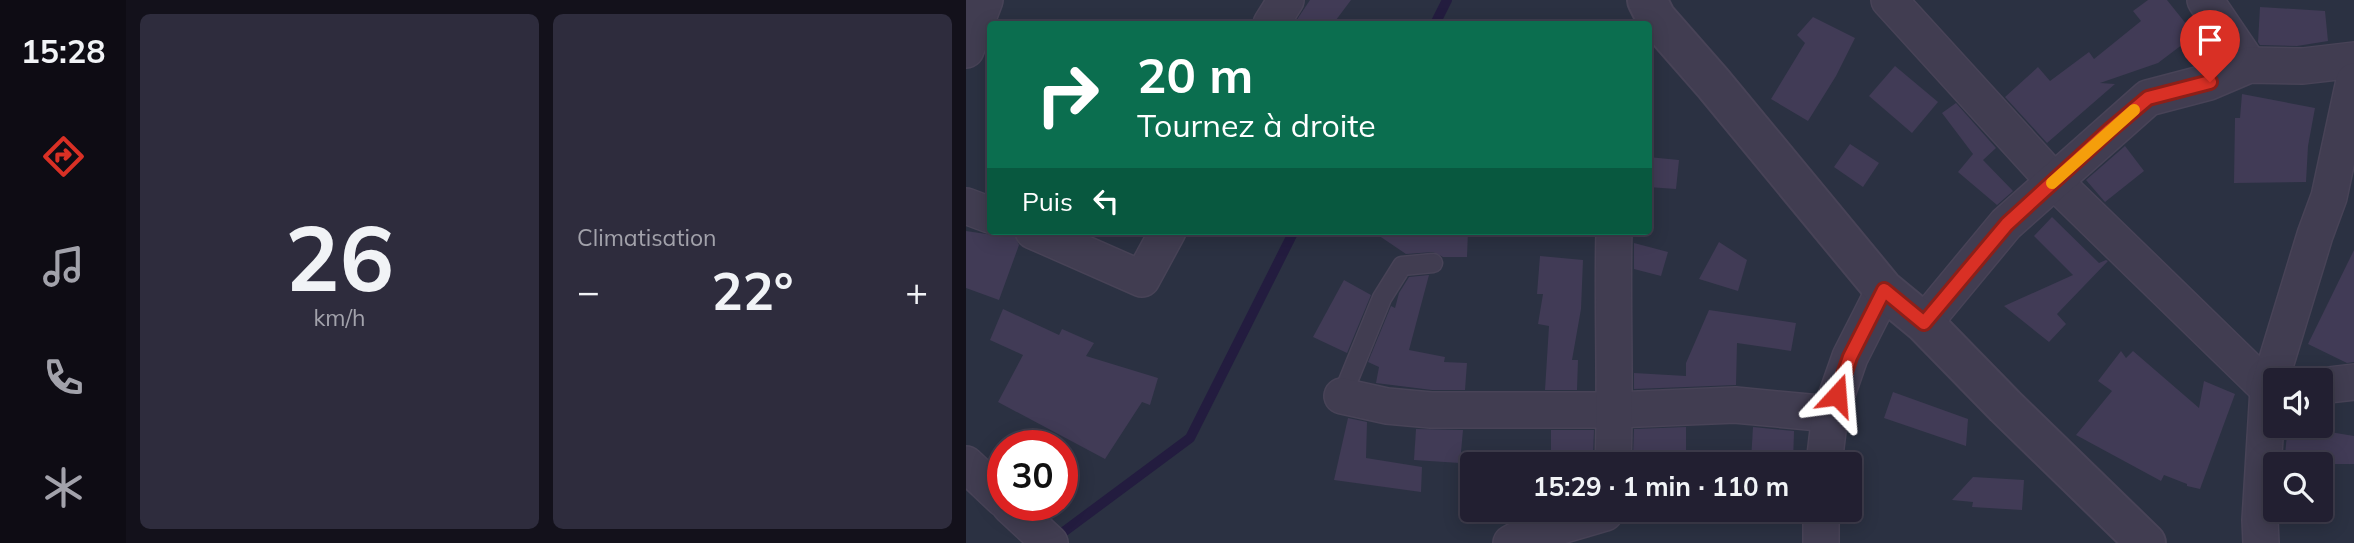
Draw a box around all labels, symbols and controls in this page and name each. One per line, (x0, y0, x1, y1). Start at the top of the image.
pin (2180, 10, 2240, 82)
icon: arrive (2191, 21, 2229, 59)
text: 15:28 (21, 31, 105, 71)
text: 20 m (1137, 44, 1253, 105)
icon: right (1022, 49, 1113, 140)
text: Tournez à droite (1137, 105, 1376, 145)
icon: directions (39, 132, 88, 181)
icon: left (1087, 182, 1125, 220)
text: Puis (1022, 185, 1073, 218)
text: 26 (285, 200, 394, 314)
text: Climatisation (577, 223, 717, 252)
icon: music (39, 242, 88, 291)
text: 22° (711, 258, 794, 323)
text: − (577, 267, 600, 315)
text: + (905, 267, 928, 315)
text: km/h (313, 303, 366, 332)
icon: phone (39, 353, 88, 402)
position arrow (1800, 358, 1874, 432)
map controls (2263, 368, 2333, 522)
button: sound (2263, 368, 2333, 438)
speed limit sign: 30 (987, 430, 1078, 521)
button: search (2263, 452, 2333, 522)
icon: climate (39, 463, 88, 512)
text: 15:29 · 1 min · 110 m (1533, 470, 1789, 503)

